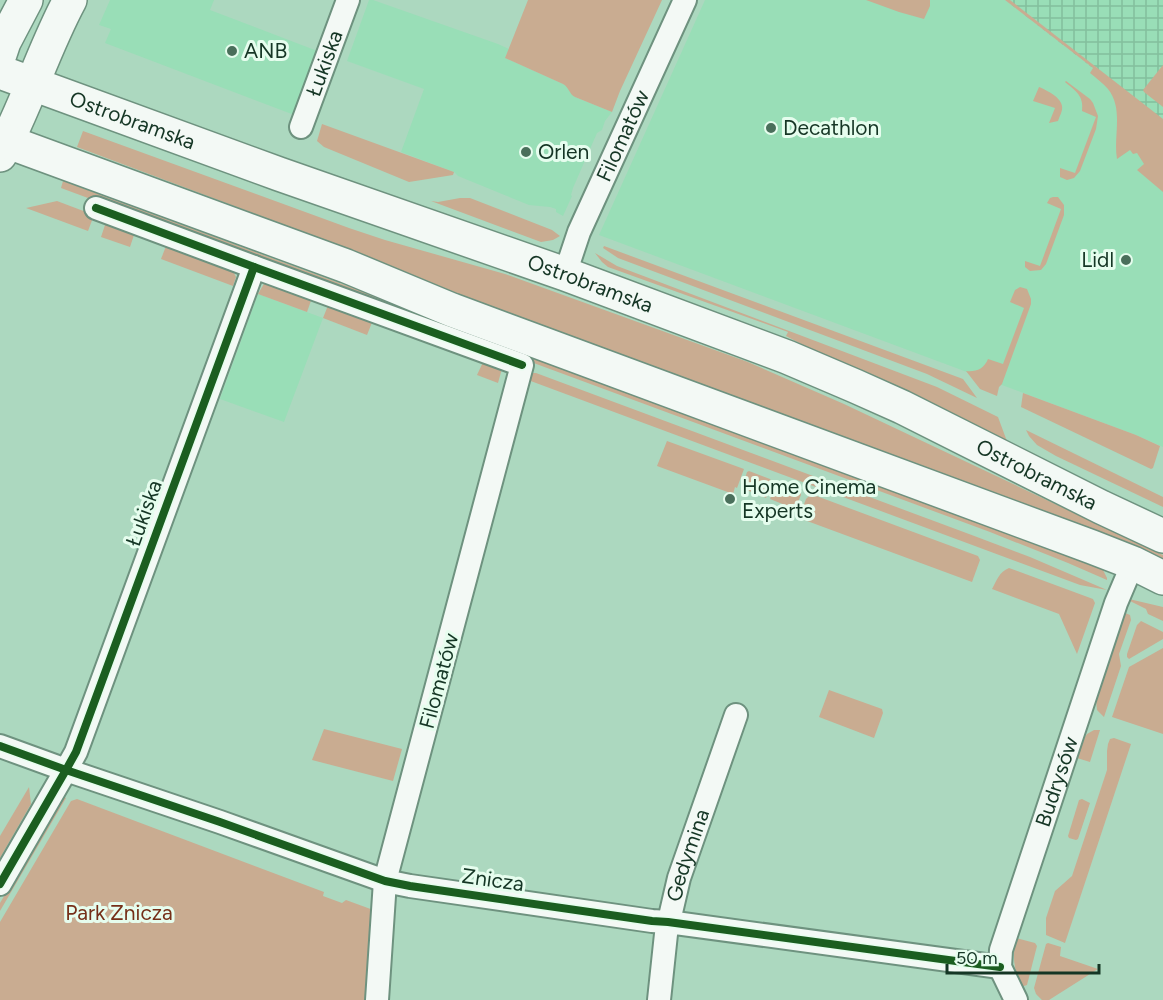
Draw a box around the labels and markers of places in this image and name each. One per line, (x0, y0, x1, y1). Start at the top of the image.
place label: ANB (244, 38, 287, 63)
marker: ANB (225, 44, 239, 58)
place label: Decathlon (783, 115, 879, 140)
marker: Decathlon (764, 121, 778, 135)
place label: Orlen (538, 139, 589, 164)
marker: Orlen (519, 145, 533, 159)
place label: Lidl (1081, 247, 1114, 272)
marker: Lidl (1119, 253, 1133, 267)
place label: Home Cinema Experts (742, 474, 876, 523)
marker: Home Cinema Experts (723, 492, 737, 506)

